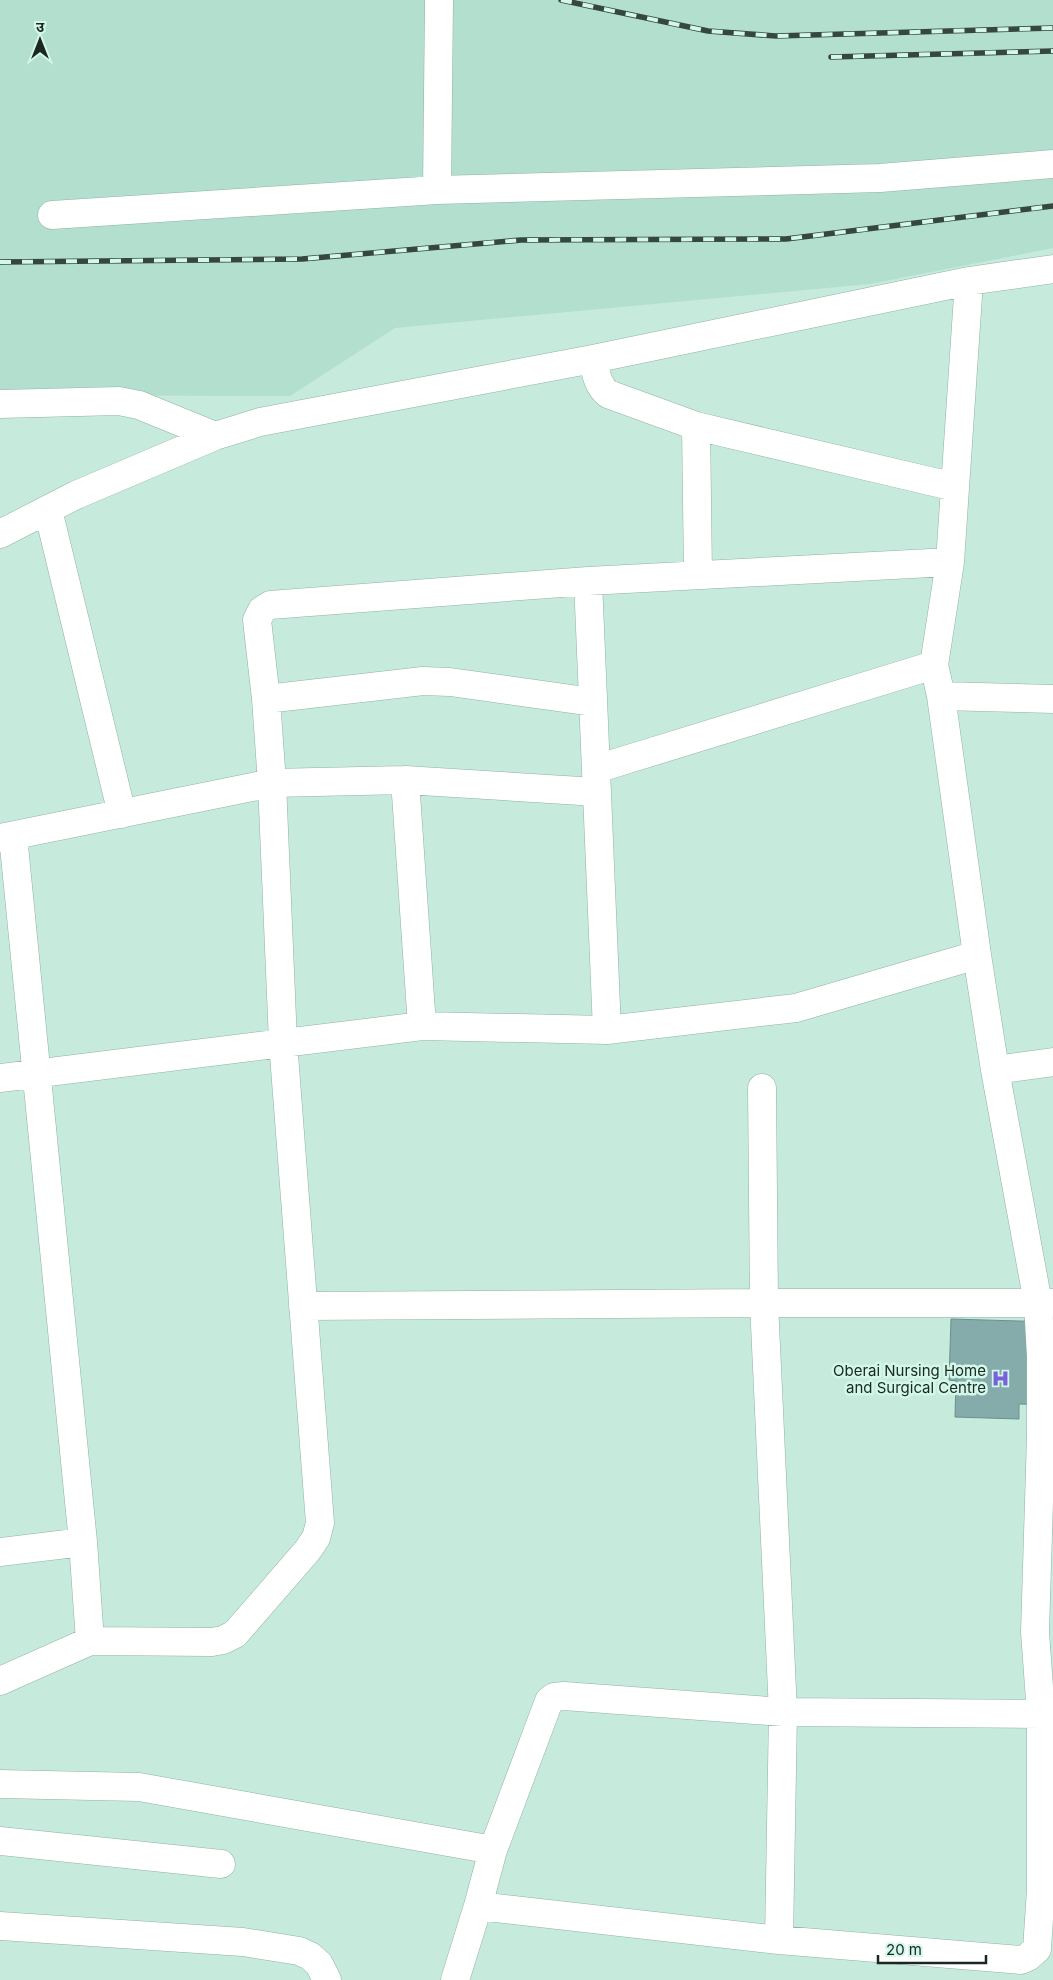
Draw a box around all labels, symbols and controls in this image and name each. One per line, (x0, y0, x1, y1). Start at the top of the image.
north arrow (15, 15, 65, 65)
text: उ (36, 18, 45, 35)
place label: Oberai Nursing Home and Surgical Centre (833, 1361, 986, 1397)
hospital icon: Oberai Nursing Home and Surgical Centre (990, 1369, 1010, 1389)
scale bar (878, 1932, 986, 1964)
text: 20 m (886, 1940, 922, 1959)

